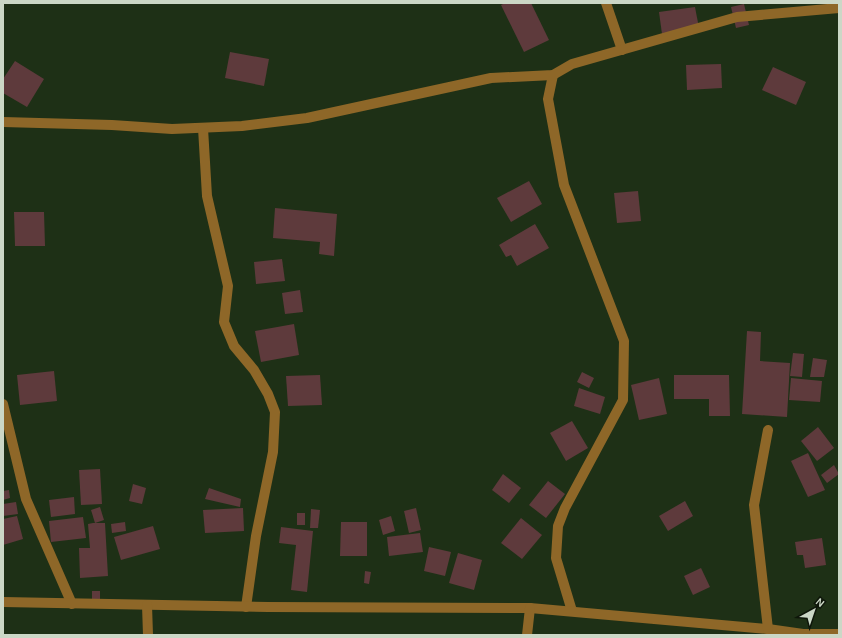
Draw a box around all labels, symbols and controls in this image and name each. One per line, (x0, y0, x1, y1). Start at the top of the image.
north arrow (794, 590, 834, 630)
text: N (813, 595, 827, 610)

